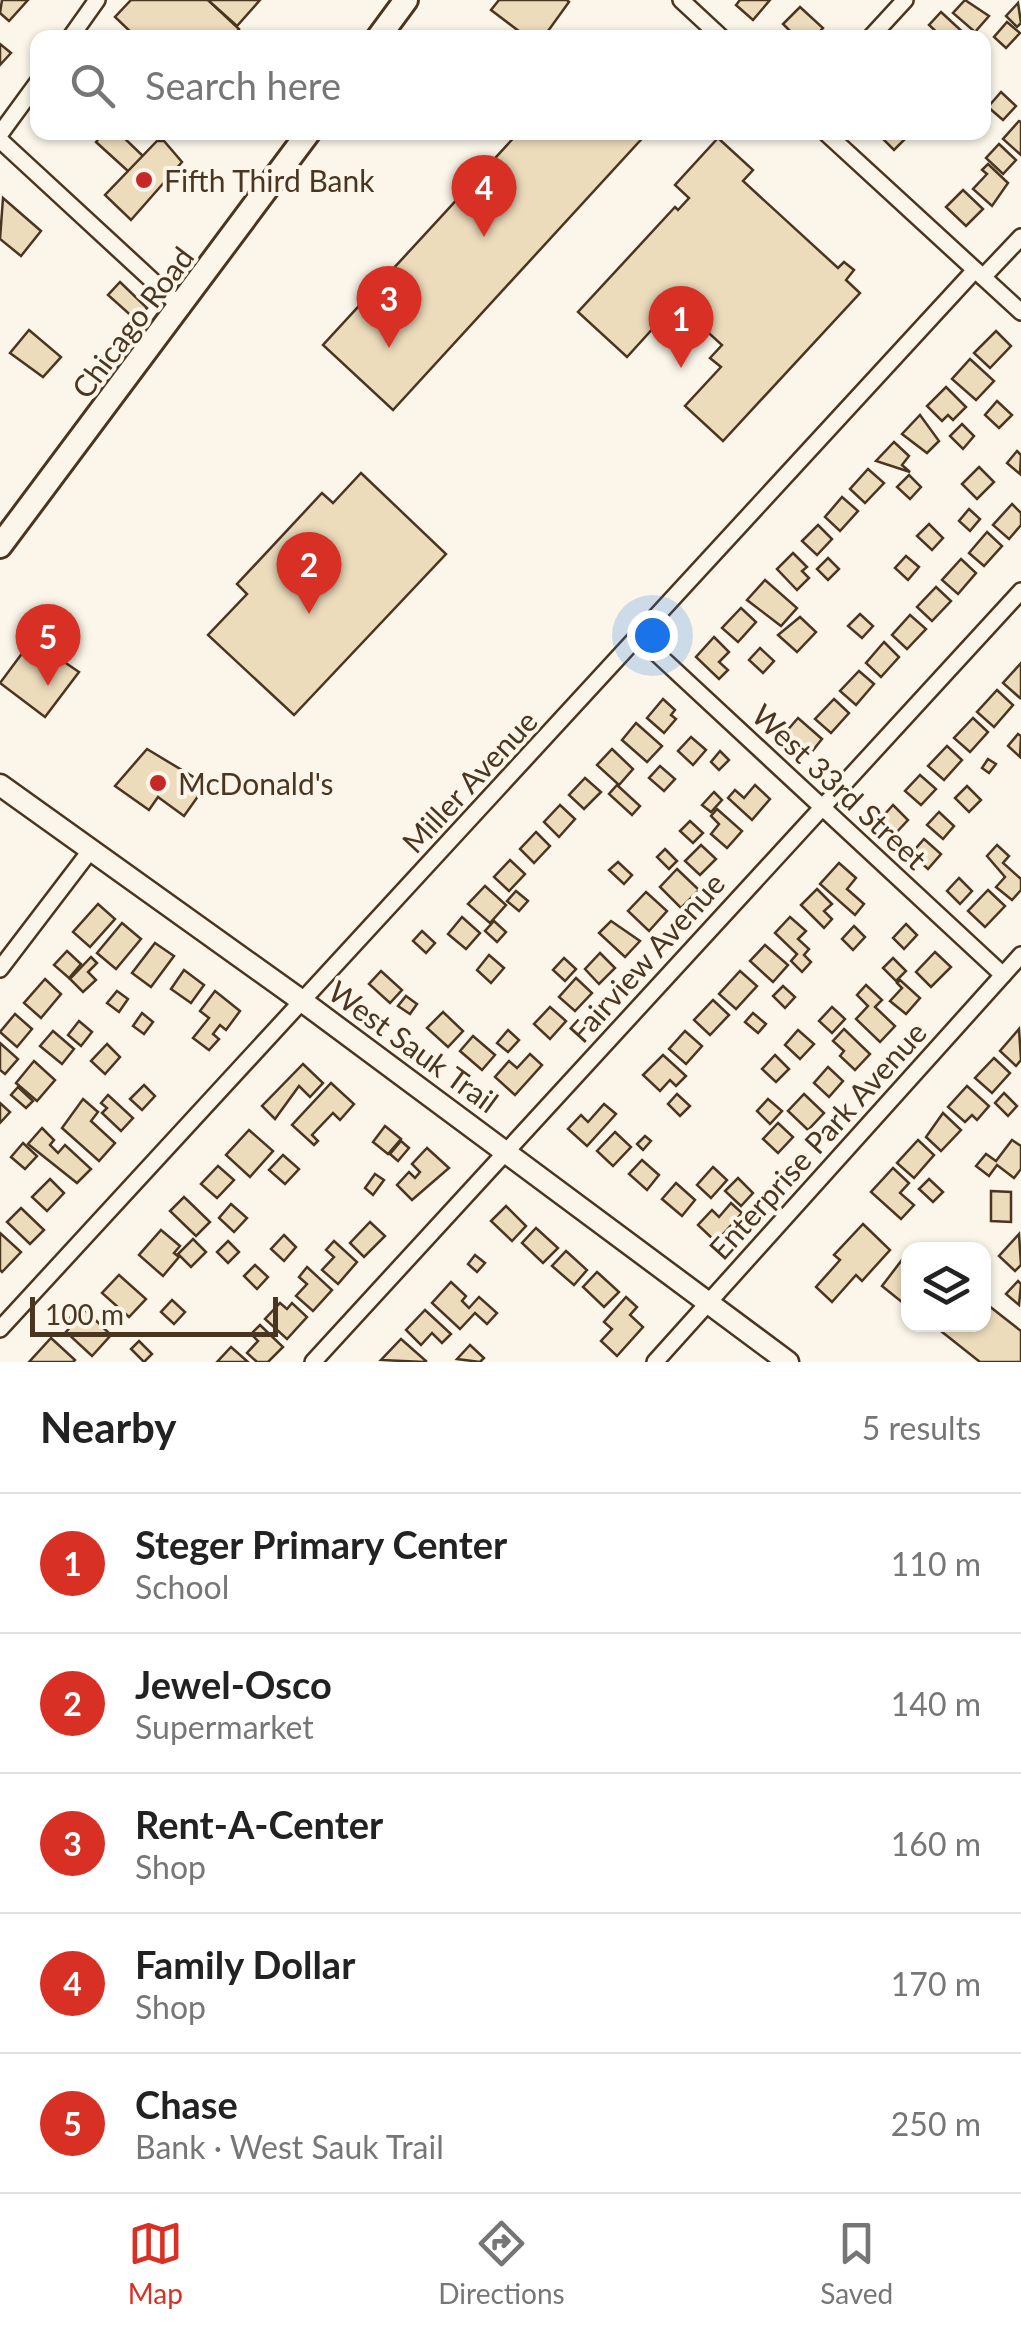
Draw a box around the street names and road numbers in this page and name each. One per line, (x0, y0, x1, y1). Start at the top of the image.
street label: Chicago Road (64, 239, 200, 405)
street label: West 33rd Street (745, 696, 935, 876)
street label: Miller Avenue (394, 702, 544, 860)
street label: Fairview Avenue (561, 865, 731, 1049)
street label: West Sauk Trail (322, 972, 506, 1120)
street label: Enterprise Park Avenue (701, 1014, 933, 1266)

